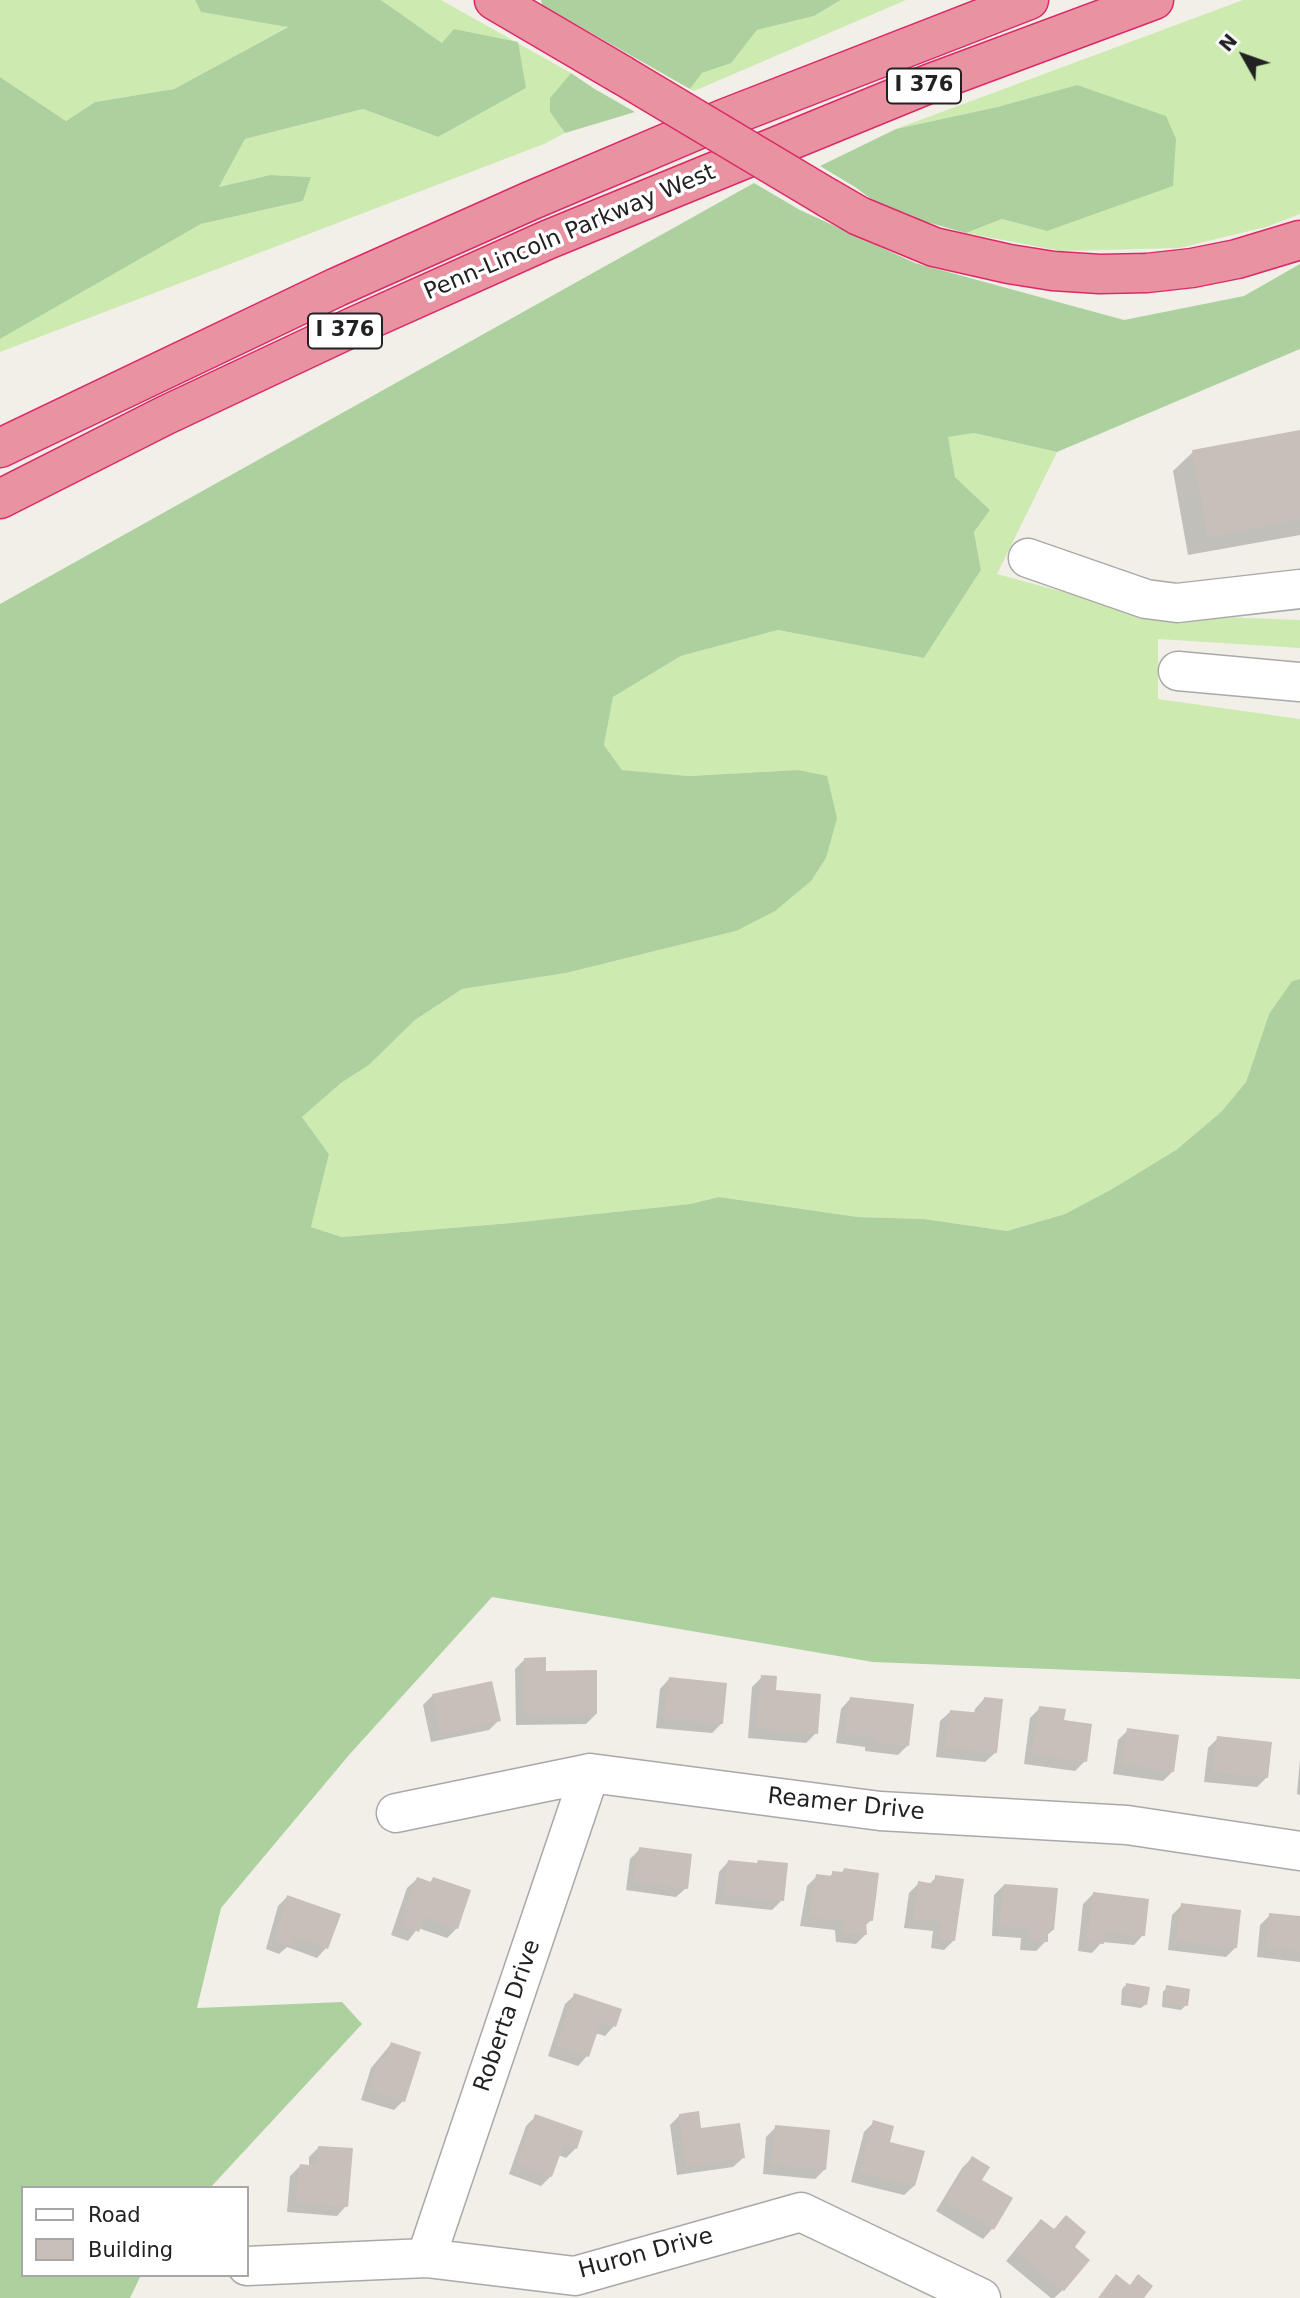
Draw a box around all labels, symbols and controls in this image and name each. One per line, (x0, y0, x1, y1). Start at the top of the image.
north arrow (1209, 21, 1279, 91)
text: N (1214, 29, 1241, 56)
road number: I 376 (887, 68, 961, 104)
street label: Penn-Lincoln Parkway West (420, 159, 720, 307)
road number: I 376 (308, 314, 382, 348)
street label: Reamer Drive (766, 1783, 926, 1827)
street label: Roberta Drive (469, 1936, 547, 2096)
legend (21, 2186, 248, 2277)
text: Road (88, 2203, 141, 2227)
street label: Huron Drive (576, 2223, 716, 2285)
text: Building (88, 2238, 173, 2262)

